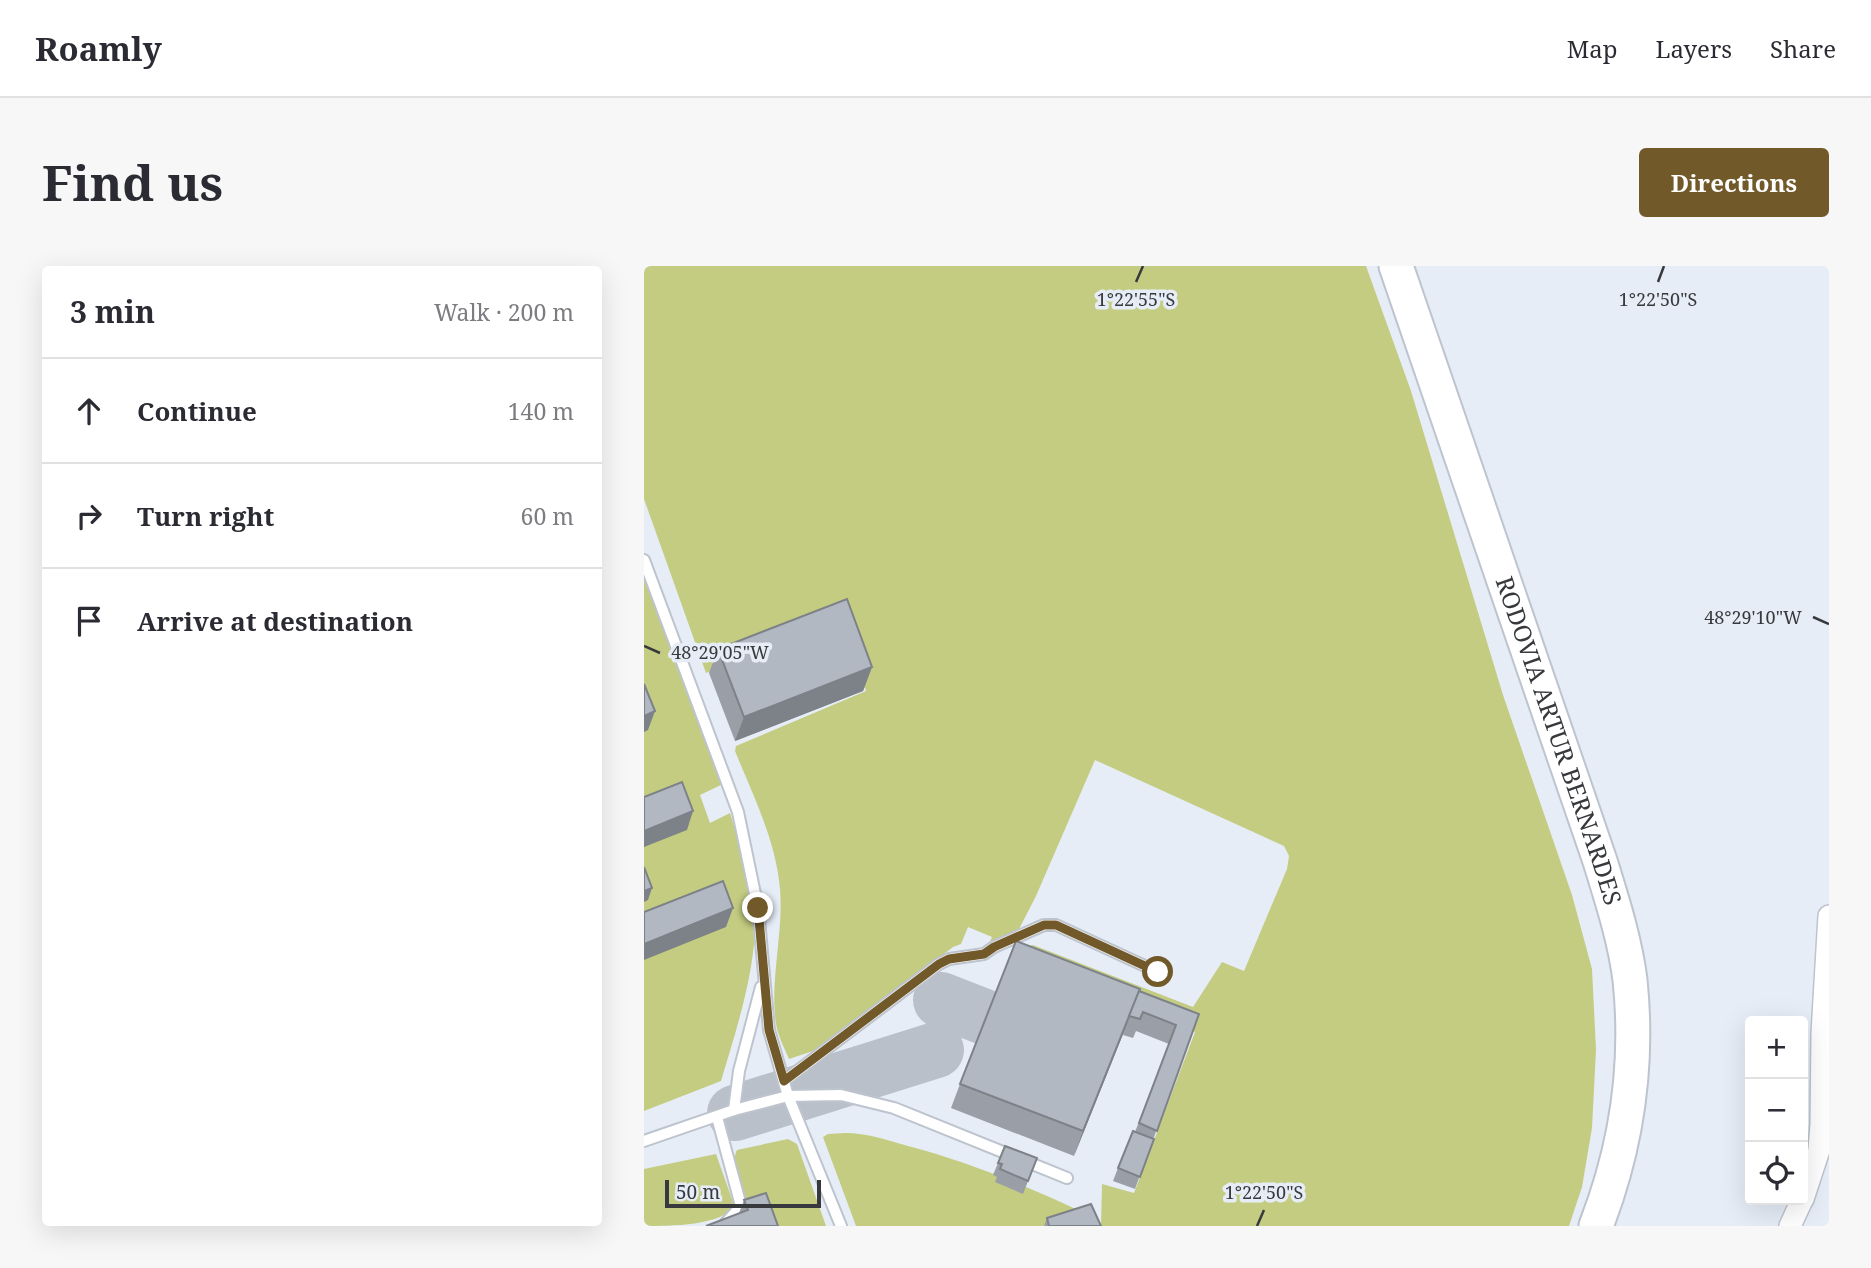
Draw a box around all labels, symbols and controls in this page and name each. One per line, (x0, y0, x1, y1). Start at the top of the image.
text: Roamly (35, 26, 162, 71)
text: Map (1567, 32, 1618, 65)
text: Layers (1656, 32, 1732, 65)
text: Share (1770, 32, 1836, 65)
button: Directions (1639, 148, 1829, 217)
text: Find us (42, 149, 223, 215)
text: 1°22'55"S (1097, 287, 1175, 311)
text: 1°22'50"S (1619, 287, 1697, 311)
text: 3 min (70, 291, 155, 332)
text: Walk · 200 m (434, 296, 574, 328)
icon: ahead (70, 392, 108, 430)
text: Continue (137, 393, 257, 429)
text: 140 m (508, 395, 574, 427)
icon: right (70, 497, 108, 535)
text: Turn right (137, 498, 274, 534)
text: 60 m (521, 500, 574, 532)
street label: RODOVIA ARTUR BERNARDES (1489, 572, 1631, 909)
icon: arrive (70, 602, 108, 640)
text: Arrive at destination (137, 603, 413, 639)
text: 48°29'10"W (1704, 605, 1802, 629)
text: 48°29'05"W (671, 640, 769, 664)
route end (742, 892, 773, 923)
route start (1142, 956, 1173, 987)
map controls (1745, 1016, 1808, 1205)
button: + (1745, 1016, 1808, 1079)
button: − (1745, 1079, 1808, 1142)
button: locate (1745, 1142, 1808, 1205)
scale bar (665, 1177, 821, 1209)
text: 50 m (676, 1179, 720, 1205)
text: 1°22'50"S (1225, 1180, 1303, 1204)

